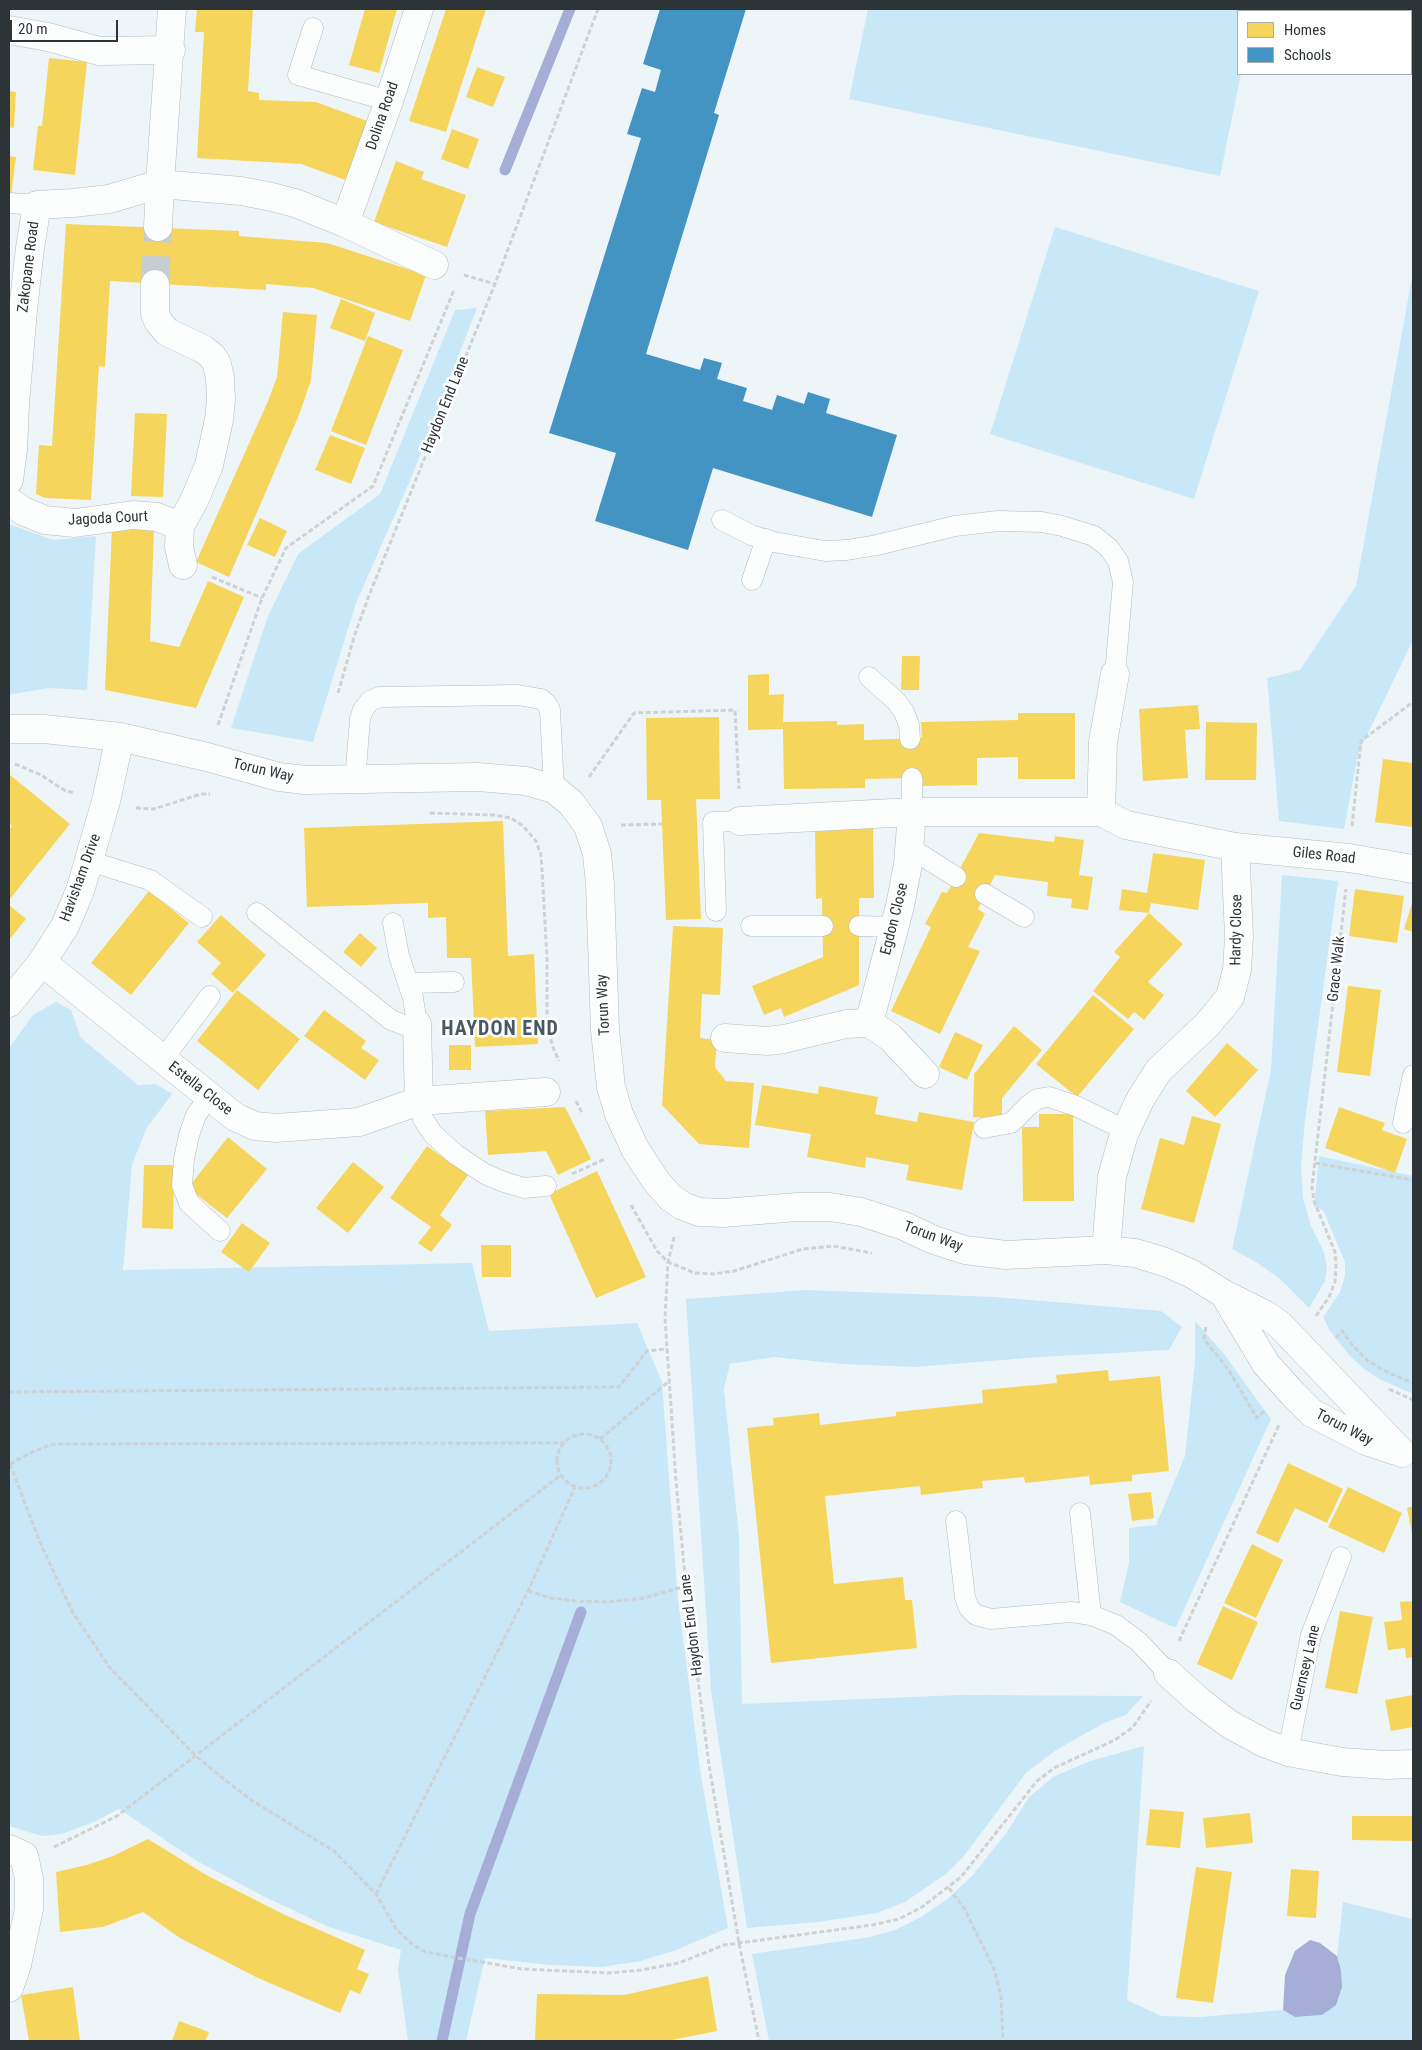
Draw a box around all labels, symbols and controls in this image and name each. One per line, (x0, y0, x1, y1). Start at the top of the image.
scale bar (12, 10, 120, 42)
legend (1237, 10, 1412, 75)
text: 20 m (18, 20, 48, 38)
text: Homes (1284, 21, 1326, 39)
text: Schools (1284, 46, 1331, 64)
street label: Dolina Road (363, 80, 403, 152)
street label: Zakopane Road (14, 220, 44, 314)
street label: Haydon End Lane (418, 354, 474, 456)
street label: Jagoda Court (68, 508, 148, 530)
street label: Torun Way (231, 755, 295, 787)
street label: Havisham Drive (57, 832, 105, 924)
street label: Giles Road (1292, 844, 1356, 868)
street label: Egdon Close (877, 881, 913, 957)
street label: Hardy Close (1227, 894, 1247, 966)
street label: Grace Walk (1325, 935, 1349, 1003)
street label: Torun Way (593, 974, 615, 1036)
district label: HAYDON END (440, 1018, 560, 1042)
street label: Estella Close (164, 1058, 236, 1120)
street label: Torun Way (901, 1218, 965, 1256)
street label: Torun Way (1312, 1406, 1376, 1450)
street label: Haydon End Lane (677, 1573, 707, 1677)
street label: Guernsey Lane (1287, 1624, 1325, 1712)

